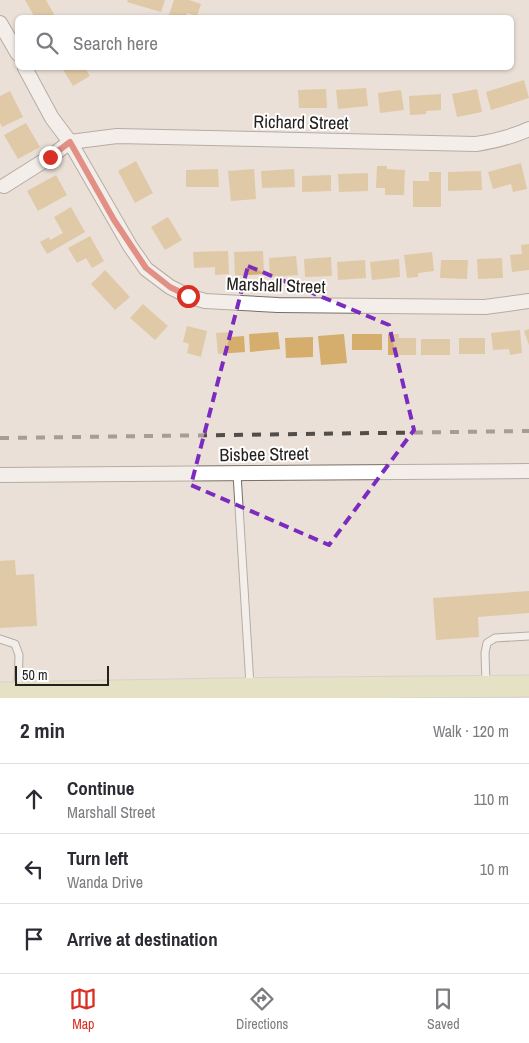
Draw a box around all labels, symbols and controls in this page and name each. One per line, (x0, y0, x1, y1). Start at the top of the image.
search box (15, 15, 514, 70)
icon: search (33, 29, 61, 57)
text: Search here (73, 30, 158, 56)
street label: Richard Street (253, 109, 349, 135)
route end (39, 146, 62, 169)
street label: Marshall Street (226, 271, 326, 299)
route start (177, 285, 200, 308)
street label: Bisbee Street (219, 441, 309, 467)
scale bar (15, 663, 109, 686)
text: 50 m (22, 666, 48, 684)
text: 2 min (20, 716, 65, 745)
text: Walk · 120 m (433, 720, 509, 742)
text: Continue (67, 775, 135, 801)
icon: ahead (20, 785, 48, 813)
text: 110 m (473, 788, 509, 810)
text: Marshall Street (67, 801, 155, 823)
text: Turn left (67, 845, 128, 871)
icon: left (20, 855, 48, 883)
text: 10 m (480, 858, 509, 880)
text: Wanda Drive (67, 871, 143, 893)
icon: arrive (20, 925, 48, 953)
text: Arrive at destination (67, 926, 218, 952)
tab: Map (69, 985, 97, 1033)
tab: Directions (236, 985, 288, 1033)
tab: Saved (427, 985, 460, 1033)

